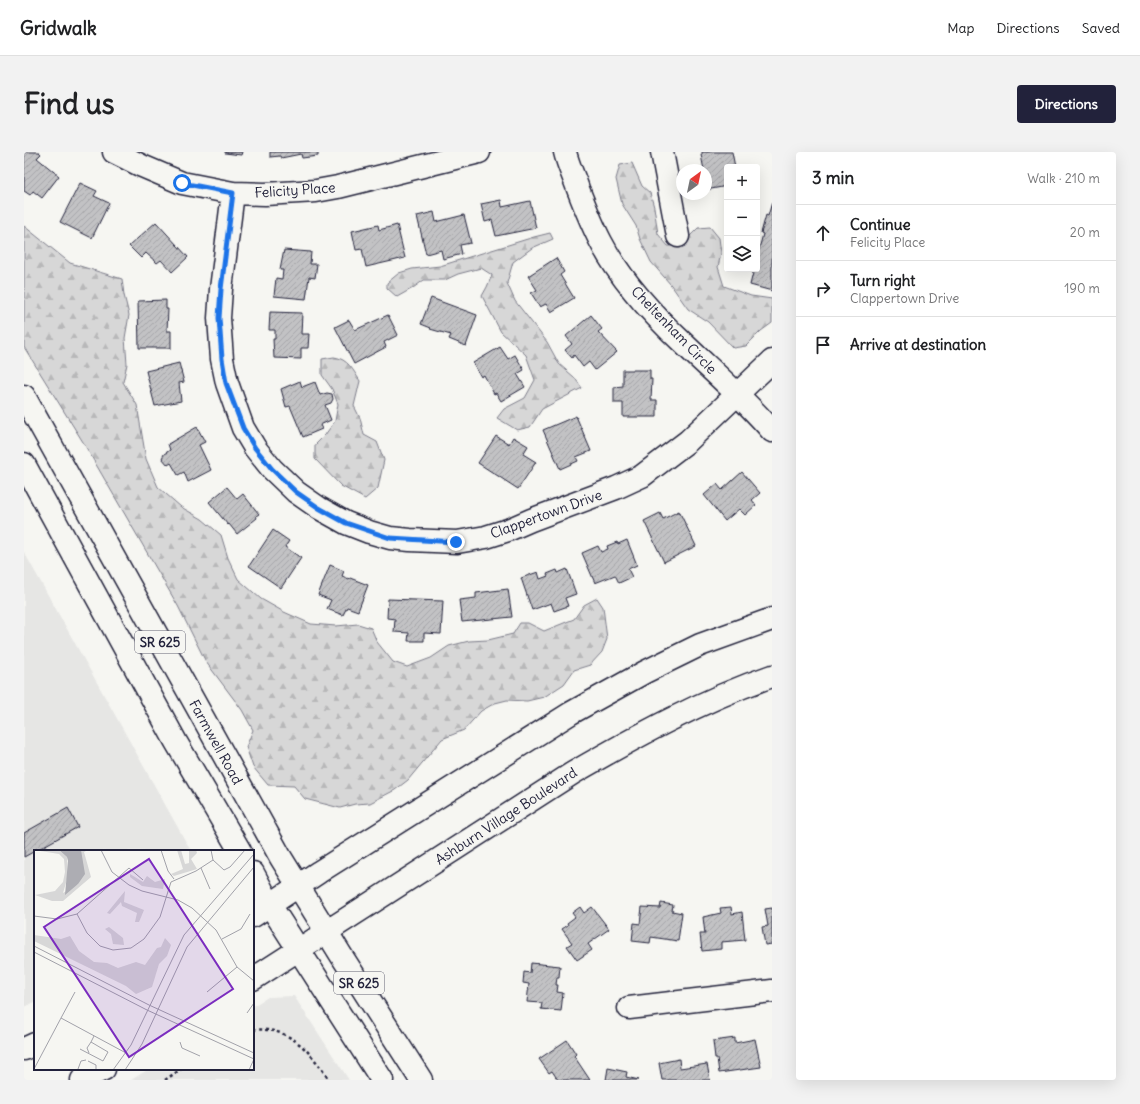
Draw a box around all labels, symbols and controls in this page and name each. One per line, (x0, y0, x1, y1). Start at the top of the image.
text: Gridwalk (20, 16, 97, 40)
text: Map (947, 19, 974, 37)
text: Directions (996, 19, 1060, 37)
text: Saved (1082, 19, 1120, 37)
button: Directions (1017, 85, 1116, 123)
text: Find us (24, 86, 115, 122)
north arrow (676, 164, 712, 200)
map controls (724, 164, 760, 272)
button: + (724, 164, 760, 200)
text: 3 min (812, 167, 854, 189)
text: Walk · 210 m (1027, 170, 1100, 187)
route start (173, 174, 191, 192)
street label: Felicity Place (254, 178, 336, 202)
button: − (724, 200, 760, 236)
text: Continue (850, 215, 911, 234)
icon: ahead (812, 222, 834, 244)
text: 20 m (1070, 224, 1100, 241)
text: Felicity Place (850, 234, 925, 251)
button: layers (724, 236, 760, 272)
text: Turn right (850, 271, 915, 290)
icon: right (812, 278, 834, 300)
text: 190 m (1064, 280, 1100, 297)
street label: Cheltenham Circle (627, 282, 721, 378)
text: Clappertown Drive (850, 290, 959, 307)
icon: arrive (812, 334, 834, 356)
text: Arrive at destination (850, 335, 986, 354)
street label: Clappertown Drive (488, 485, 604, 543)
route end (447, 533, 465, 551)
road number: SR 625 (135, 631, 185, 653)
street label: Farmwell Road (185, 696, 247, 788)
street label: Ashburn Village Boulevard (432, 763, 580, 869)
inset map (34, 850, 254, 1070)
road number: SR 625 (334, 972, 384, 994)

